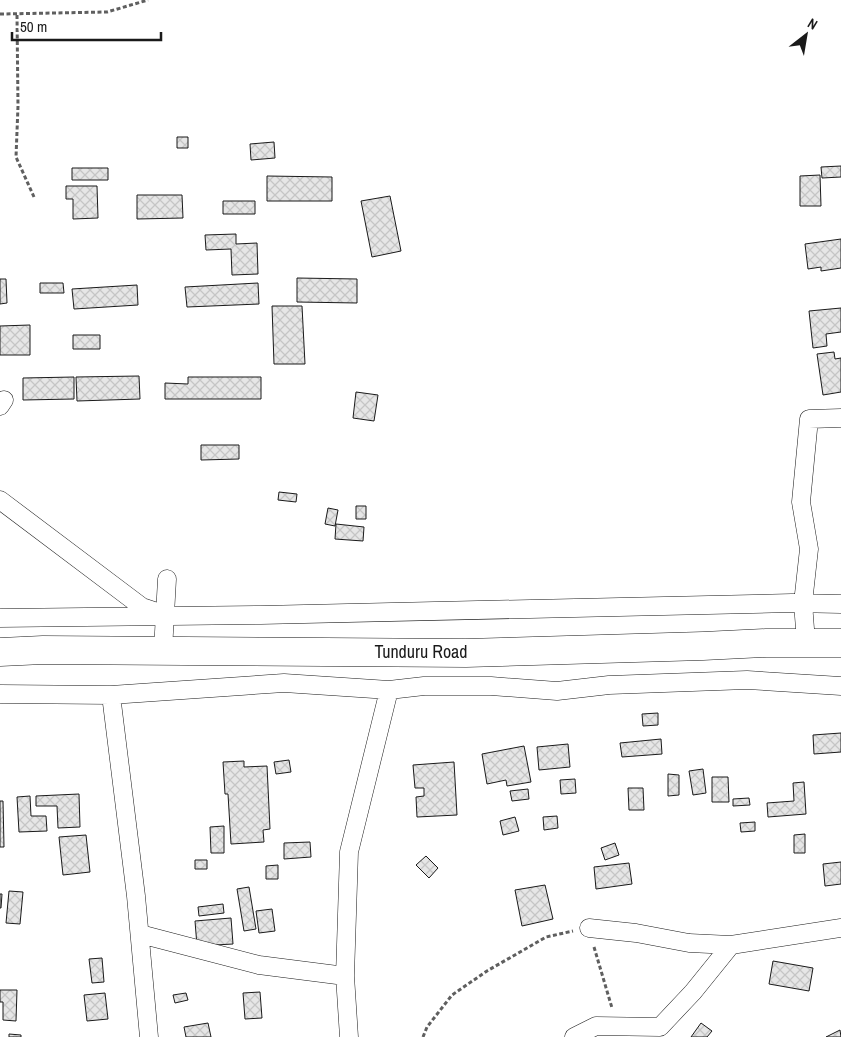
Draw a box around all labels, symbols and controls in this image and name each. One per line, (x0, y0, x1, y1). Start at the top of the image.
scale bar (12, 10, 161, 42)
north arrow (781, 10, 831, 60)
text: N (805, 14, 821, 34)
text: 50 m (20, 16, 47, 37)
street label: Tunduru Road (374, 639, 468, 664)

